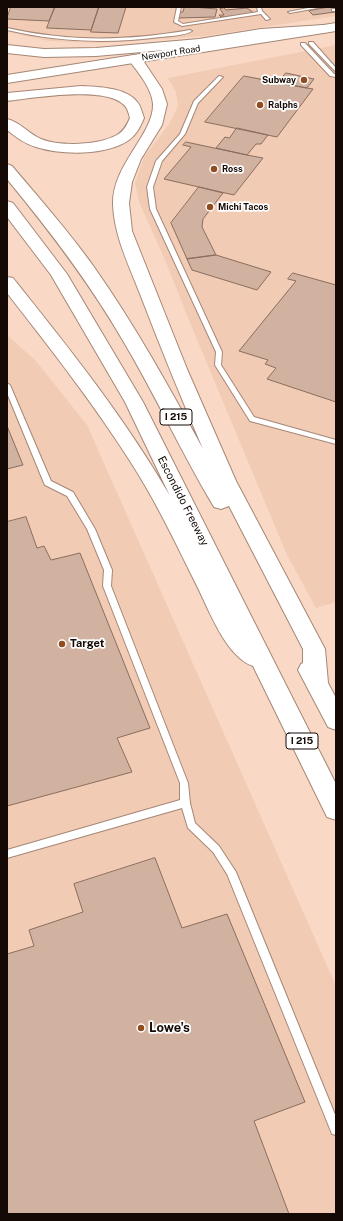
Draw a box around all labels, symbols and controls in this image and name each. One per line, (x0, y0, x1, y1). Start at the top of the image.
street label: Newport Road (141, 43, 201, 63)
place label: Subway (262, 75, 296, 85)
marker: Subway (299, 75, 309, 85)
marker: Ralphs (255, 100, 265, 110)
place label: Ralphs (268, 100, 298, 110)
marker: Ross (209, 164, 219, 174)
place label: Ross (222, 164, 243, 174)
marker: Michi Tacos (205, 202, 215, 212)
place label: Michi Tacos (218, 202, 268, 212)
road number: I 215 (160, 409, 192, 425)
street label: Escondido Freeway (155, 454, 211, 548)
place label: Target (70, 637, 104, 651)
marker: Target (57, 639, 67, 649)
road number: I 215 (286, 733, 318, 749)
place label: Lowe's (149, 1020, 190, 1036)
marker: Lowe's (136, 1023, 146, 1033)

